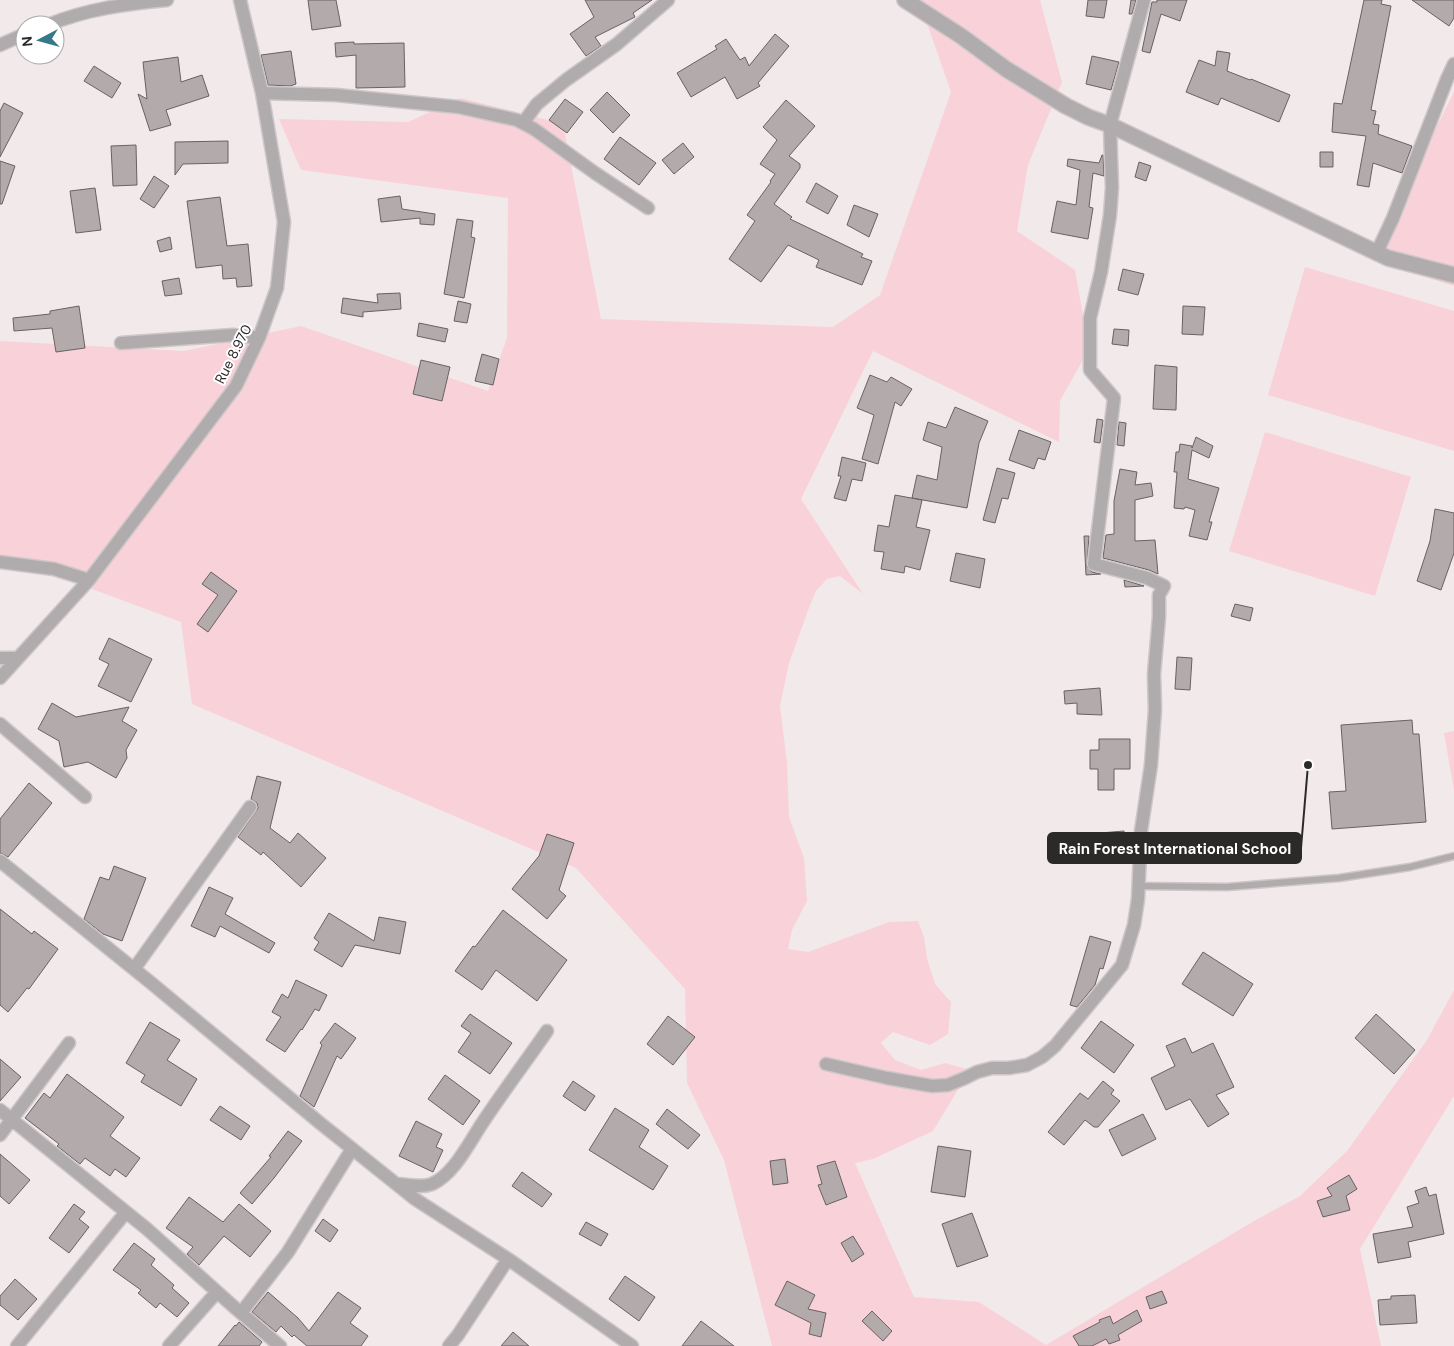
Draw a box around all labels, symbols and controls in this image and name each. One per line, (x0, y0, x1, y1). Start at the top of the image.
north arrow (15, 15, 65, 65)
text: N (18, 35, 37, 47)
street label: Rue 8.970 (210, 321, 256, 387)
callout: Rain Forest International School (1048, 833, 1301, 863)
text: Rain Forest International School (1059, 839, 1291, 859)

